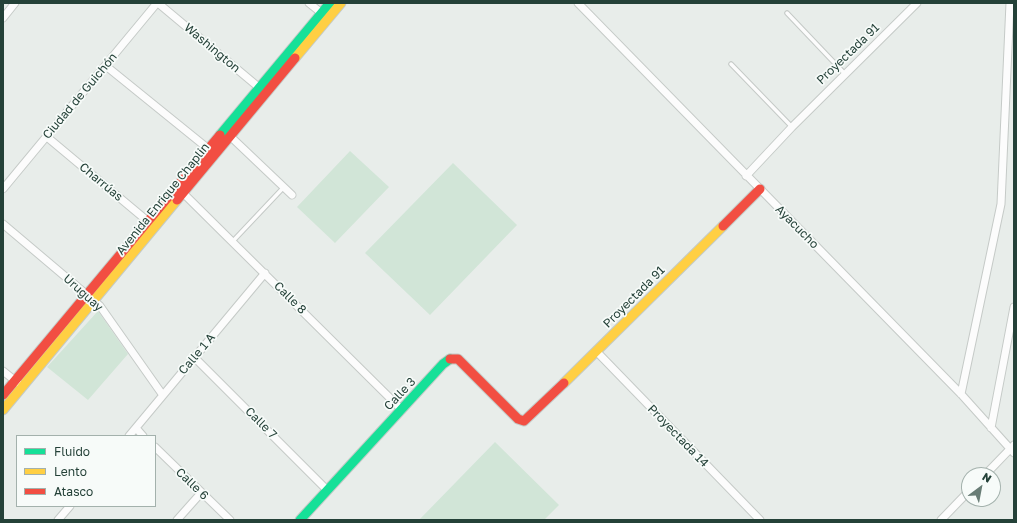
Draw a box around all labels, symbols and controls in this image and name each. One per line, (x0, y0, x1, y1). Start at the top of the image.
street label: Washington (181, 20, 243, 76)
street label: Proyectada 91 (814, 21, 882, 87)
street label: Ciudad de Guichón (40, 50, 120, 142)
street label: Avenida Enrique Chaplin (113, 140, 213, 258)
street label: Charrúas (76, 160, 126, 204)
street label: Ayacucho (772, 202, 822, 252)
street label: Proyectada 91 (600, 263, 668, 331)
street label: Uruguay (60, 271, 106, 315)
street label: Calle 8 (271, 279, 309, 317)
street label: Calle 1 A (176, 330, 218, 378)
street label: Calle 3 (381, 375, 419, 413)
street label: Proyectada 14 (645, 402, 711, 470)
street label: Calle 7 (242, 404, 280, 442)
legend (16, 435, 156, 507)
text: Fluido (54, 444, 90, 459)
text: Lento (54, 464, 87, 479)
street label: Calle 6 (173, 465, 211, 503)
north arrow (961, 467, 1001, 507)
text: N (980, 470, 994, 485)
text: Atasco (54, 484, 93, 499)

